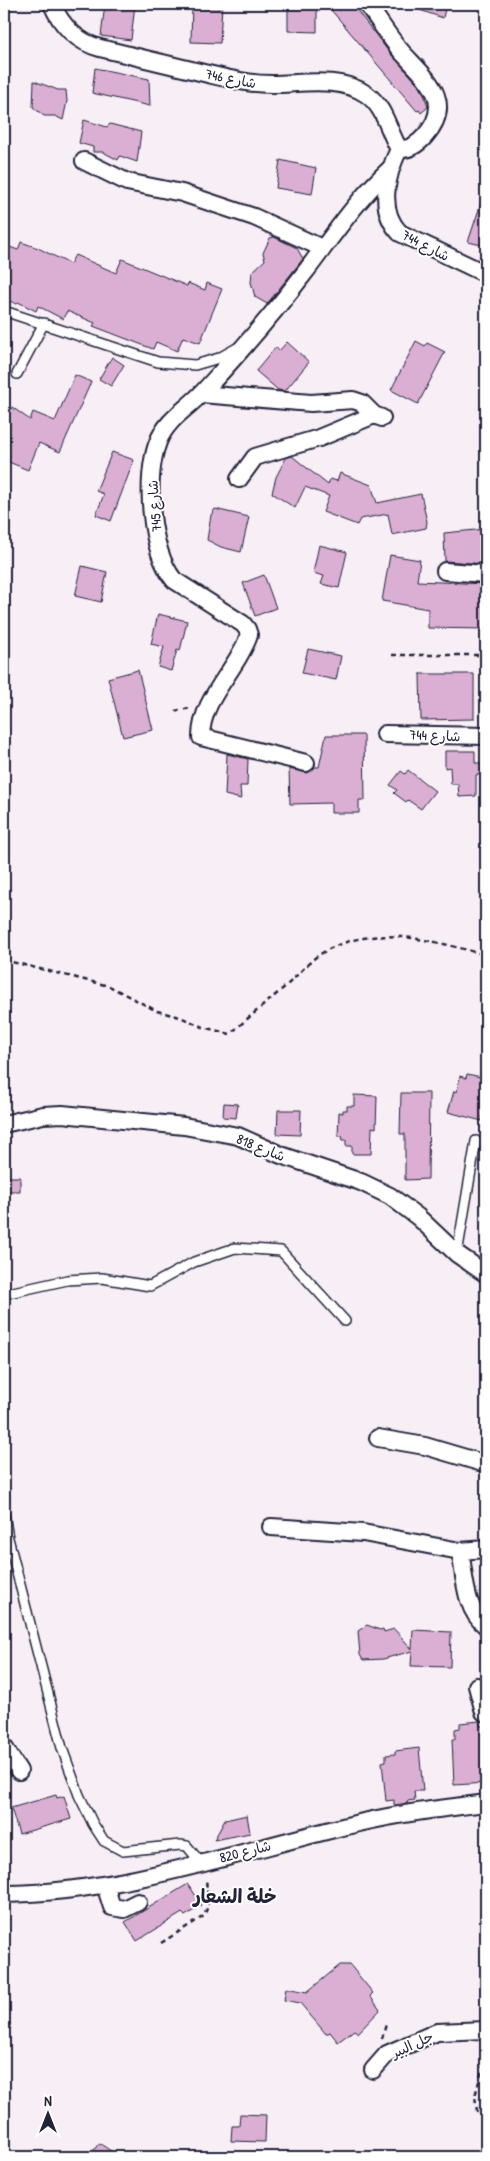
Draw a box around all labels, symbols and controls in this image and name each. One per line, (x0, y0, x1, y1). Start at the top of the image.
street label: شارع 746 (204, 64, 258, 93)
street label: شارع 744 (399, 225, 453, 266)
street label: شارع 745 (142, 479, 167, 533)
street label: شارع 744 (409, 725, 461, 746)
street label: شارع 818 (234, 1129, 288, 1166)
street label: شارع 820 (217, 1835, 273, 1868)
district label: خلة الشعار (191, 1883, 277, 1909)
street label: جل البير (387, 2026, 436, 2062)
north arrow (22, 2088, 72, 2138)
text: N (44, 2091, 52, 2110)

